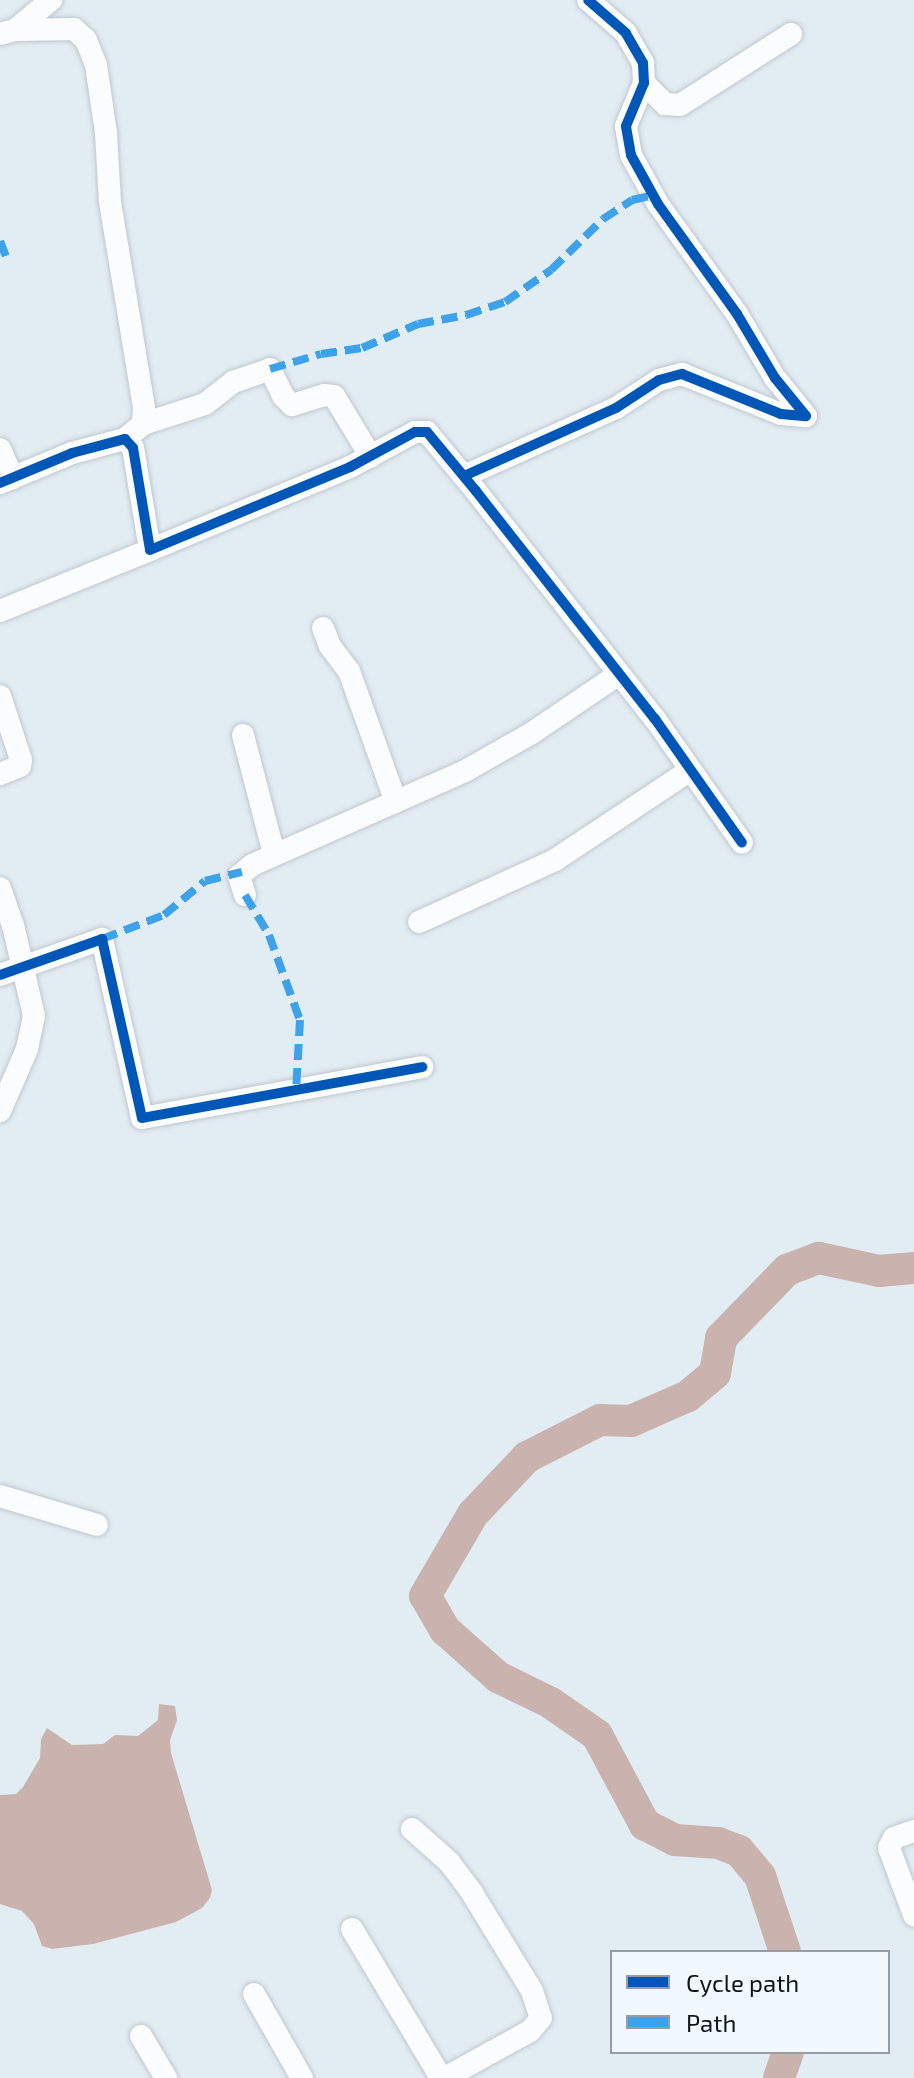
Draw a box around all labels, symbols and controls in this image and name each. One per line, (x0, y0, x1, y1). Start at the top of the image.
legend (610, 1950, 890, 2054)
text: Cycle path (686, 1968, 799, 1997)
text: Path (686, 2008, 736, 2037)

